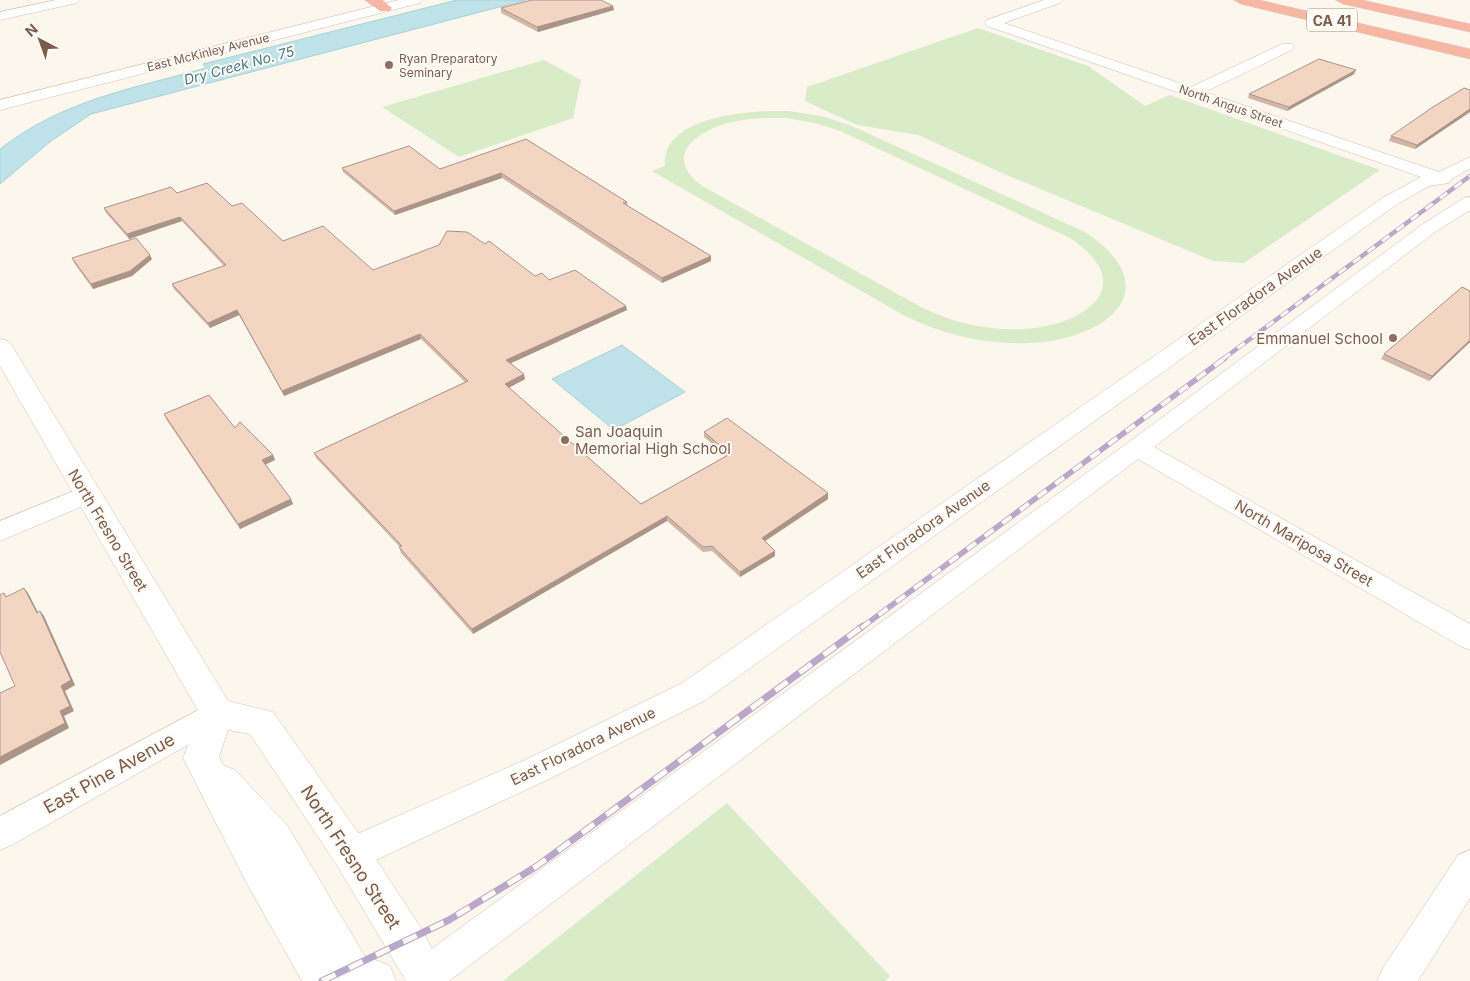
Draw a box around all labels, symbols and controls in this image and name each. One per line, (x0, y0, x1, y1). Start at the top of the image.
road number: CA 41 (1307, 8, 1357, 32)
north arrow (15, 15, 65, 65)
text: N (22, 20, 41, 40)
street label: East McKinley Avenue (145, 30, 271, 74)
water label: Dry Creek No. 75 (182, 42, 297, 88)
place label: Ryan Preparatory Seminary (399, 51, 498, 80)
marker: Ryan Preparatory Seminary (383, 59, 395, 71)
street label: North Angus Street (1177, 81, 1285, 131)
street label: East Floradora Avenue (1184, 243, 1326, 349)
place label: Emmanuel School (1256, 329, 1383, 348)
marker: Emmanuel School (1387, 332, 1399, 344)
place label: San Joaquin Memorial High School (575, 422, 731, 458)
marker: San Joaquin Memorial High School (559, 434, 571, 446)
street label: North Fresno Street (64, 466, 152, 595)
street label: East Floradora Avenue (852, 476, 994, 582)
street label: North Mariposa Street (1231, 496, 1377, 590)
street label: East Floradora Avenue (507, 703, 659, 789)
street label: East Pine Avenue (40, 728, 178, 818)
street label: North Fresno Street (297, 781, 405, 933)

